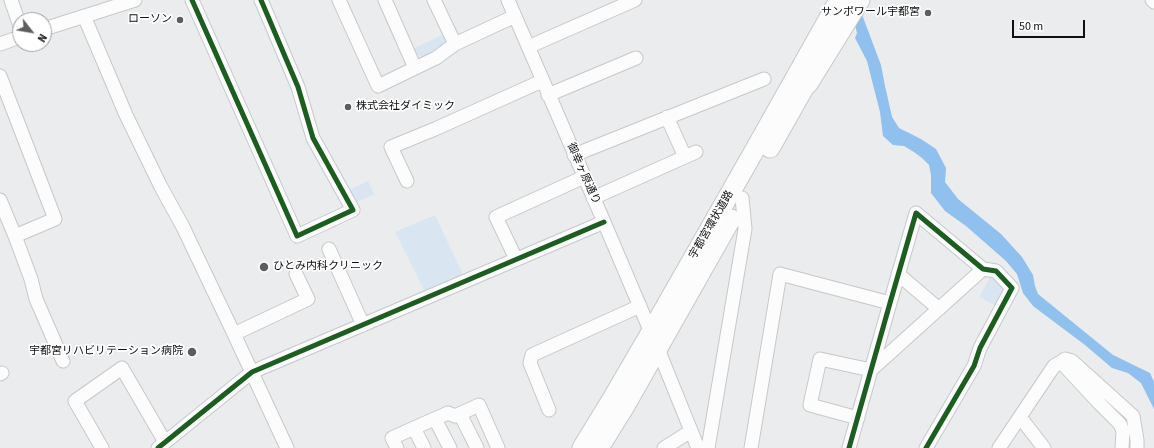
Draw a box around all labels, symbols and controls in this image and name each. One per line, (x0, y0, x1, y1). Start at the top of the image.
place label: サンポワール宇都宮 (821, 6, 920, 20)
marker: サンポワール宇都宮 (923, 8, 933, 18)
north arrow (12, 12, 52, 52)
scale bar (1014, 12, 1087, 38)
place label: ローソン (128, 13, 172, 27)
marker: ローソン (175, 15, 185, 25)
text: 50 m (1019, 18, 1043, 35)
text: N (34, 31, 50, 45)
place label: 株式会社ダイミック (356, 100, 455, 114)
marker: 株式会社ダイミック (343, 102, 353, 112)
street label: 御幸ヶ原通り (564, 141, 602, 207)
street label: 宇都宮環状道路 (687, 188, 737, 262)
place label: ひとみ内科クリニック (273, 260, 383, 274)
marker: ひとみ内科クリニック (258, 261, 270, 273)
place label: 宇都宮リハビリテーション病院 (29, 345, 183, 359)
marker: 宇都宮リハビリテーション病院 (186, 346, 198, 358)

